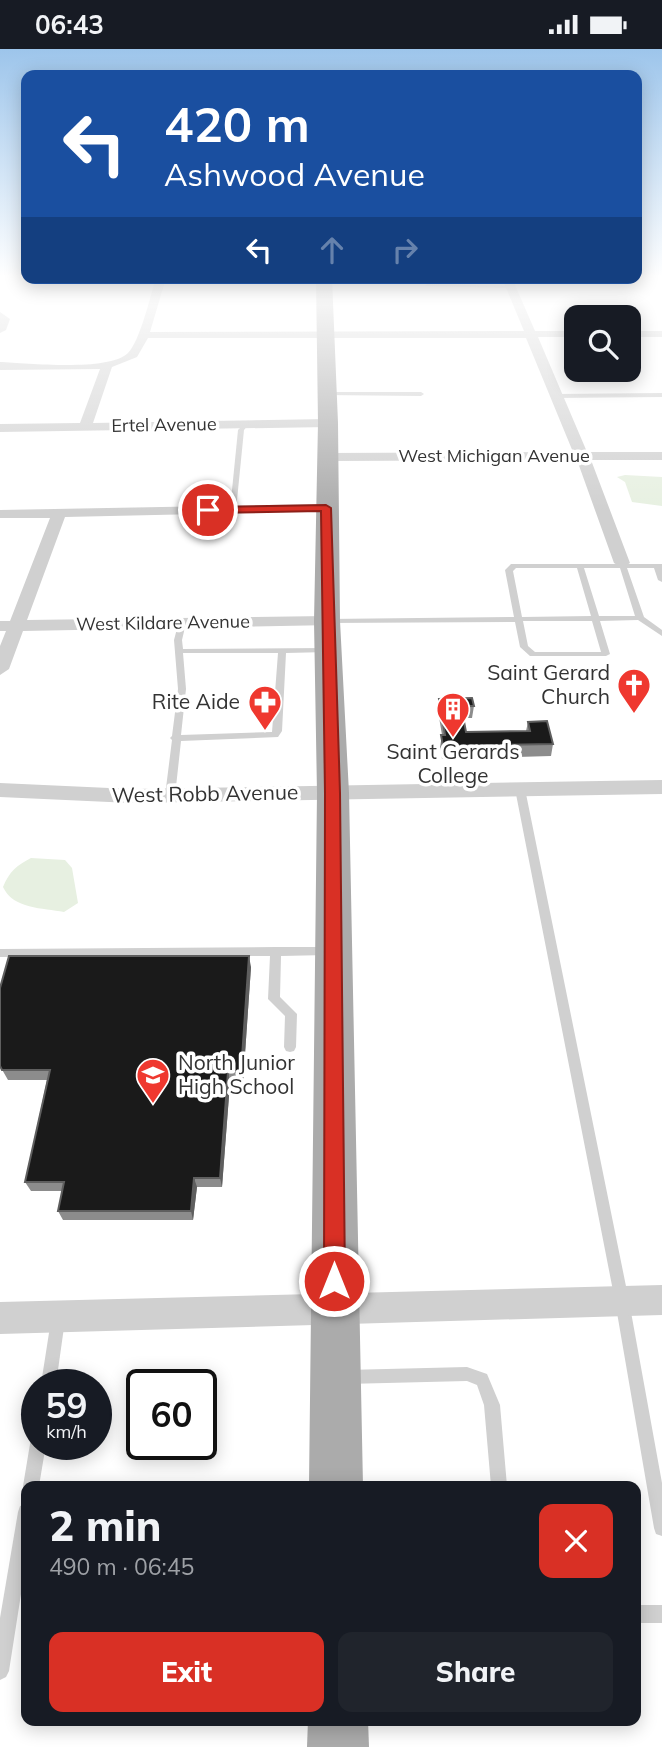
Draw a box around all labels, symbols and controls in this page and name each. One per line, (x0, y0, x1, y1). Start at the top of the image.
text: 06:43 (35, 8, 104, 41)
text: 420 m (164, 93, 310, 154)
icon: left (49, 98, 140, 189)
text: Ashwood Avenue (164, 154, 425, 194)
icon: left (240, 231, 278, 269)
icon: ahead (313, 231, 351, 269)
icon: right (386, 231, 424, 269)
map controls (564, 305, 641, 382)
button: search (564, 305, 641, 382)
street label: Ertel Avenue (111, 412, 217, 437)
street label: West Michigan Avenue (398, 444, 590, 467)
pin (178, 480, 238, 540)
icon: arrive (189, 491, 227, 529)
street label: West Kildare Avenue (76, 609, 250, 636)
place label: Saint Gerard Church (487, 659, 610, 709)
church icon: Saint Gerard Church (615, 666, 653, 715)
pharmacy icon: Rite Aide (246, 683, 284, 732)
place label: Rite Aide (152, 688, 240, 714)
building icon: Saint Gerards College (434, 690, 472, 739)
place label: Saint Gerards College (386, 738, 520, 788)
street label: West Robb Avenue (111, 778, 299, 808)
place label: North Junior High School (178, 1049, 295, 1099)
school or university icon: North Junior High School (134, 1056, 172, 1105)
position arrow (297, 1244, 371, 1318)
speed limit sign: 60 (126, 1369, 217, 1460)
text: 59 (45, 1383, 88, 1427)
text: km/h (46, 1420, 87, 1443)
text: 2 min (49, 1499, 162, 1552)
button: close (539, 1504, 613, 1578)
text: 490 m · 06:45 (49, 1552, 194, 1581)
button: Exit (49, 1632, 324, 1712)
button: Share (338, 1632, 613, 1712)

